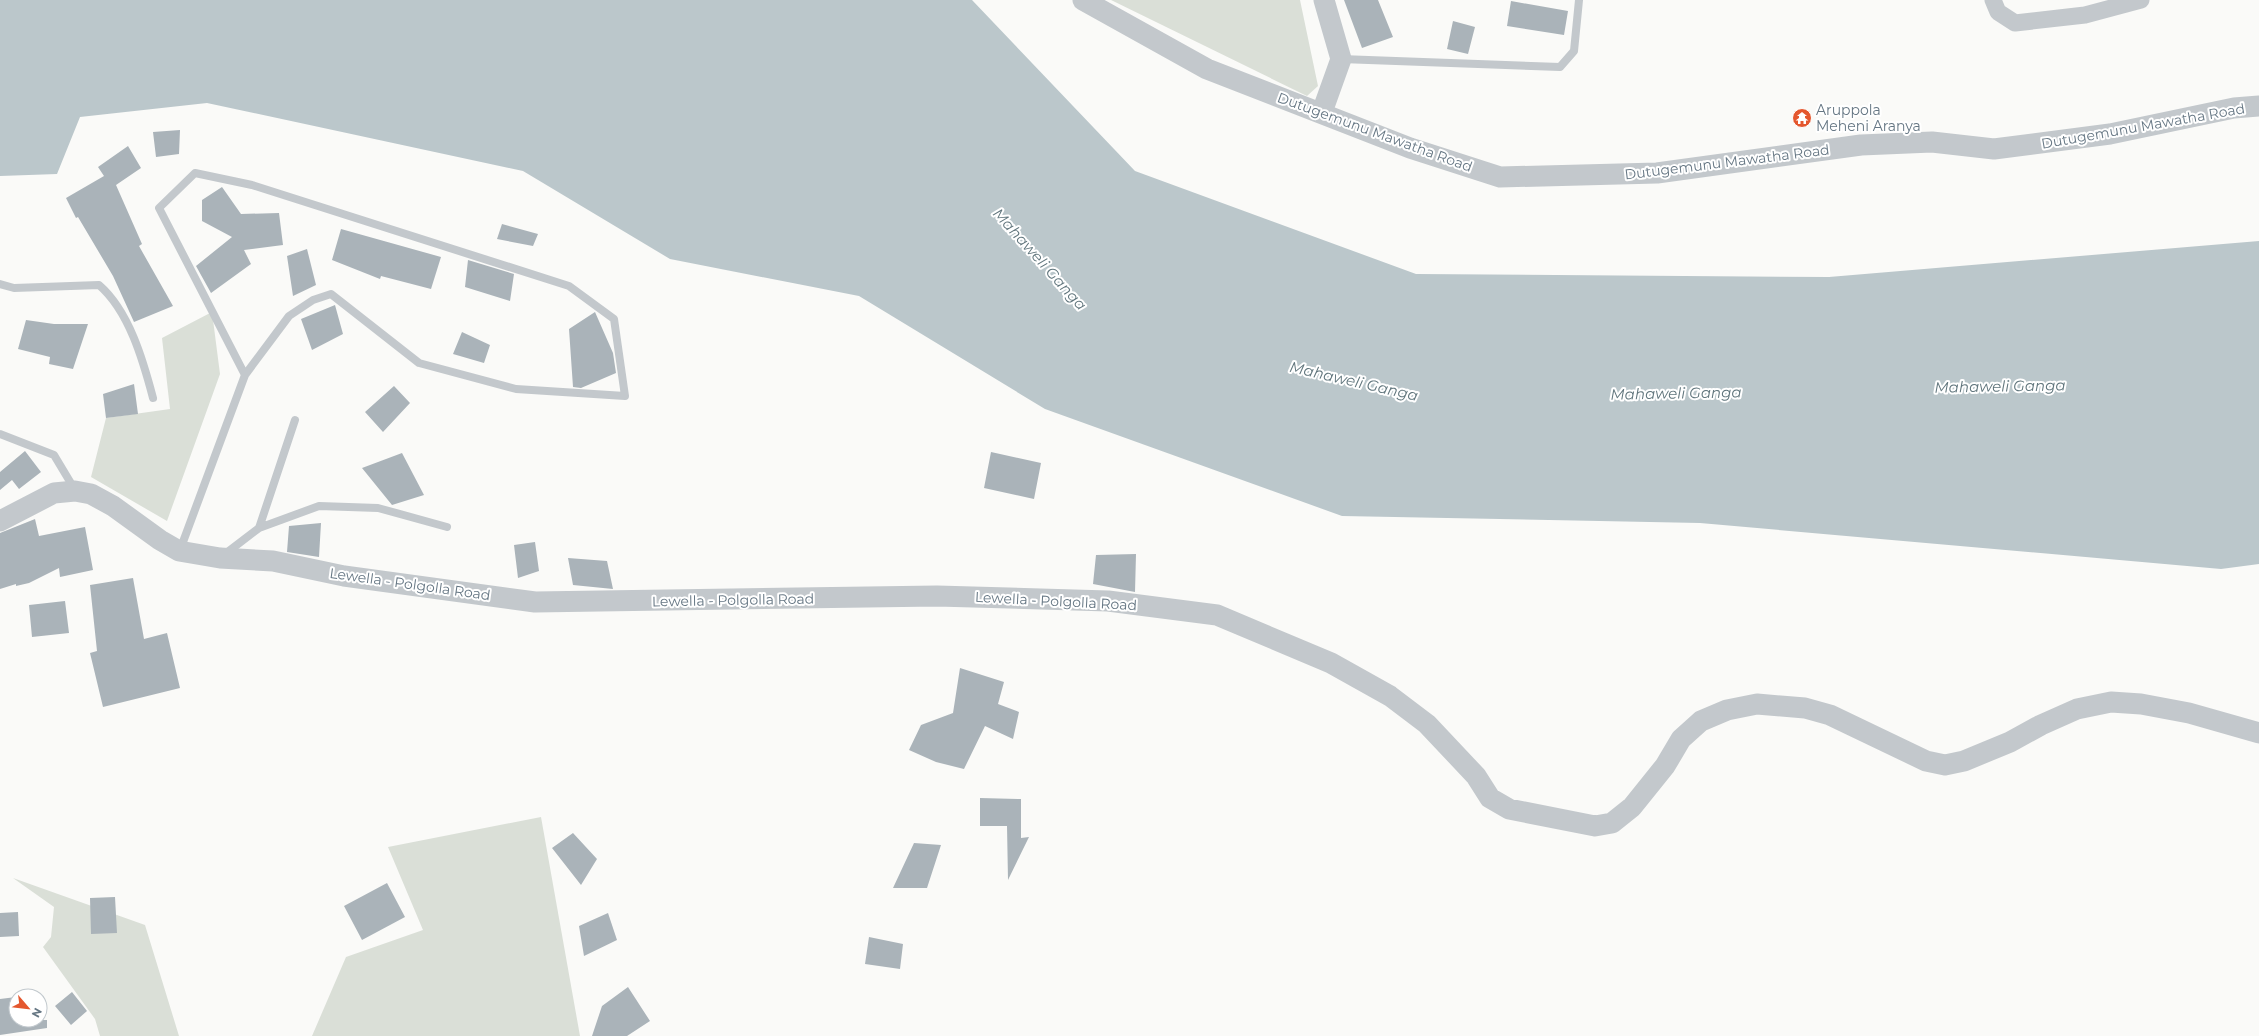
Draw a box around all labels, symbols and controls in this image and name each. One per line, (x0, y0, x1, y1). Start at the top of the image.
street label: Dutugemunu Mawatha Road (1275, 88, 1475, 176)
street label: Dutugemunu Mawatha Road (2040, 99, 2246, 153)
place label: Aruppola Meheni Aranya (1816, 101, 1921, 135)
temple icon: Aruppola Meheni Aranya (1791, 107, 1813, 129)
street label: Dutugemunu Mawatha Road (1623, 140, 1831, 184)
water label: Mahaweli Ganga (989, 204, 1091, 314)
water label: Mahaweli Ganga (1288, 357, 1420, 405)
water label: Mahaweli Ganga (1934, 375, 2066, 397)
water label: Mahaweli Ganga (1610, 382, 1742, 404)
street label: Lewella - Polgolla Road (328, 564, 492, 604)
street label: Lewella - Polgolla Road (974, 588, 1138, 614)
street label: Lewella - Polgolla Road (652, 590, 814, 610)
north arrow (8, 988, 48, 1028)
text: N (29, 1005, 45, 1020)

